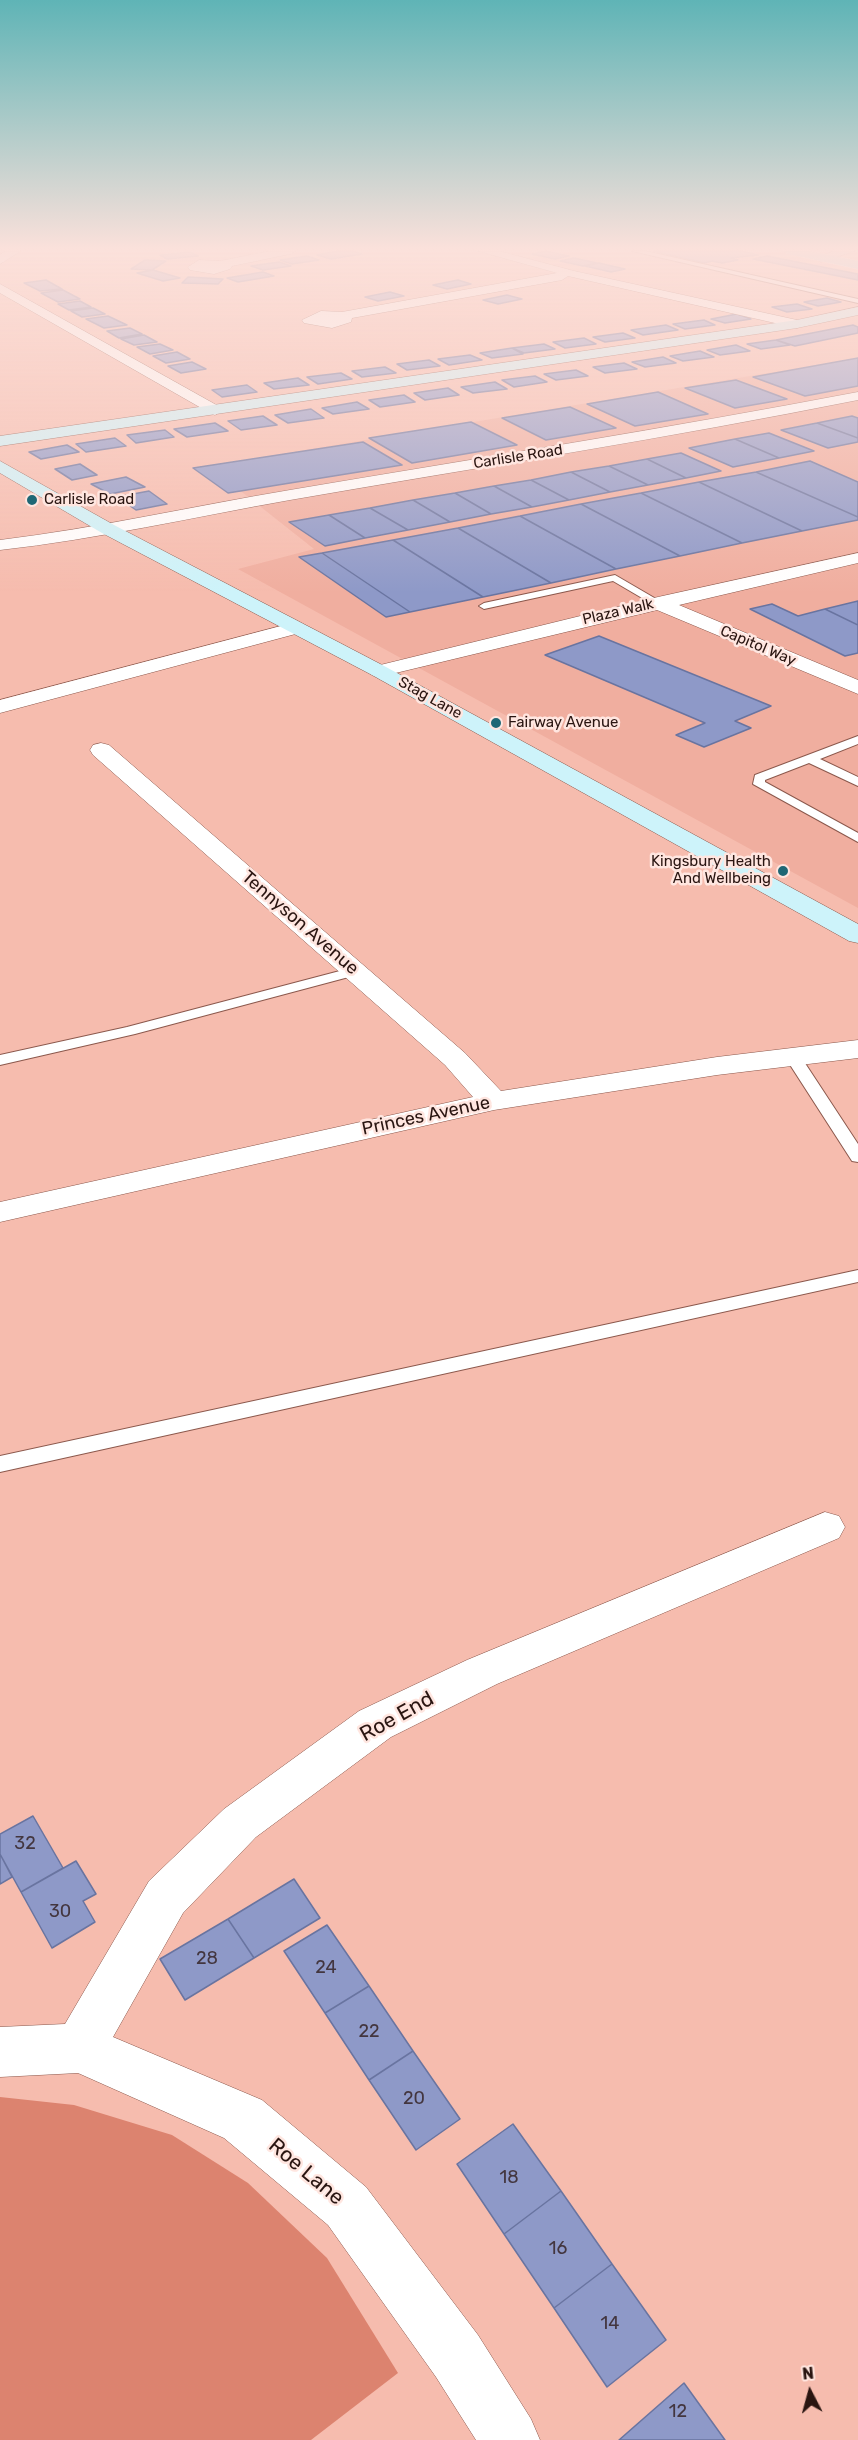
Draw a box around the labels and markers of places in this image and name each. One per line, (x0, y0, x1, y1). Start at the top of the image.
place label: Carlisle Road (44, 491, 134, 509)
marker: Carlisle Road (25, 493, 39, 507)
place label: Fairway Avenue (508, 714, 618, 732)
marker: Fairway Avenue (489, 716, 503, 730)
place label: Kingsbury Health And Wellbeing (651, 853, 771, 888)
marker: Kingsbury Health And Wellbeing (776, 864, 790, 878)

